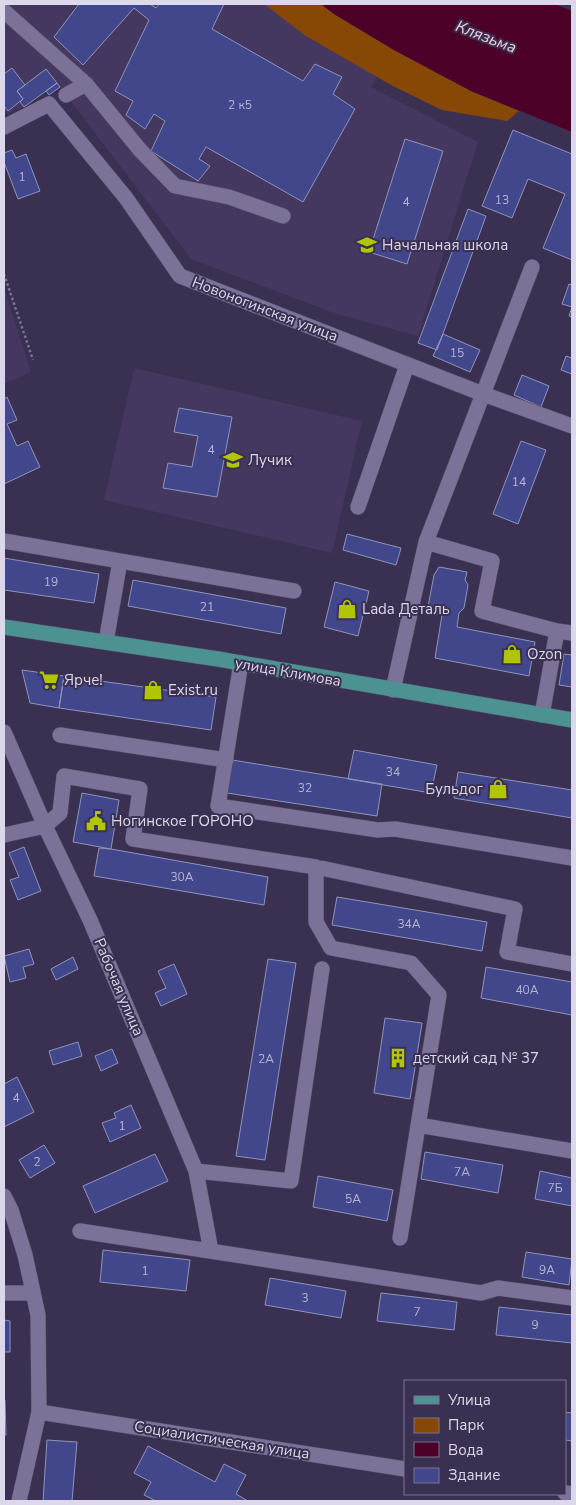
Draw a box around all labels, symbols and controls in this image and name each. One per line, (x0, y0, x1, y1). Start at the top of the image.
water label: Клязьма (452, 15, 520, 59)
house number: 2 к5 (228, 97, 252, 113)
house number: 1 (18, 169, 26, 185)
house number: 13 (495, 192, 509, 208)
house number: 4 (402, 194, 410, 210)
school or university icon: Начальная школа (356, 234, 378, 256)
place label: Начальная школа (382, 235, 508, 255)
street label: Новоногинская улица (189, 272, 341, 346)
house number: 15 (450, 345, 464, 361)
house number: 4 (207, 442, 215, 458)
school or university icon: Лучик (222, 449, 244, 471)
place label: Лучик (248, 450, 292, 470)
house number: 14 (512, 474, 526, 490)
house number: 19 (44, 574, 58, 590)
shop icon: Lada Деталь (336, 598, 358, 620)
house number: 21 (200, 599, 214, 615)
place label: Lada Деталь (362, 599, 450, 619)
shop icon: Ozon (501, 643, 523, 665)
place label: Ozon (527, 644, 562, 664)
street label: улица Климова (233, 653, 343, 691)
supermarket icon: Ярче! (38, 669, 60, 691)
place label: Ярче! (64, 670, 103, 690)
shop icon: Exist.ru (142, 679, 164, 701)
place label: Exist.ru (168, 680, 218, 700)
house number: 34 (386, 764, 400, 780)
shop icon: Бульдог (487, 778, 509, 800)
place label: Бульдог (425, 779, 483, 799)
house number: 32 (298, 780, 312, 796)
public building icon: Ногинское ГОРОНО (85, 810, 107, 832)
place label: Ногинское ГОРОНО (111, 811, 254, 831)
house number: 30А (170, 869, 194, 885)
house number: 34А (397, 916, 421, 932)
street label: Рабочая улица (89, 935, 149, 1039)
house number: 40А (515, 982, 539, 998)
building icon: детский сад № 37 (387, 1047, 409, 1069)
place label: детский сад № 37 (413, 1048, 539, 1068)
house number: 2А (258, 1051, 274, 1067)
house number: 4 (12, 1090, 20, 1106)
house number: 1 (118, 1118, 126, 1134)
house number: 2 (33, 1154, 41, 1170)
house number: 7А (454, 1164, 470, 1180)
house number: 7Б (547, 1180, 563, 1196)
house number: 5А (345, 1191, 361, 1207)
house number: 9А (539, 1262, 555, 1278)
house number: 1 (141, 1263, 149, 1279)
house number: 3 (301, 1290, 309, 1306)
house number: 7 (413, 1304, 421, 1320)
house number: 9 (531, 1317, 539, 1333)
legend (404, 1380, 566, 1495)
text: Улица (447, 1390, 491, 1410)
text: Парк (448, 1415, 484, 1435)
street label: Социалистическая улица (133, 1416, 311, 1464)
text: Вода (448, 1440, 484, 1460)
text: Здание (448, 1465, 500, 1485)

